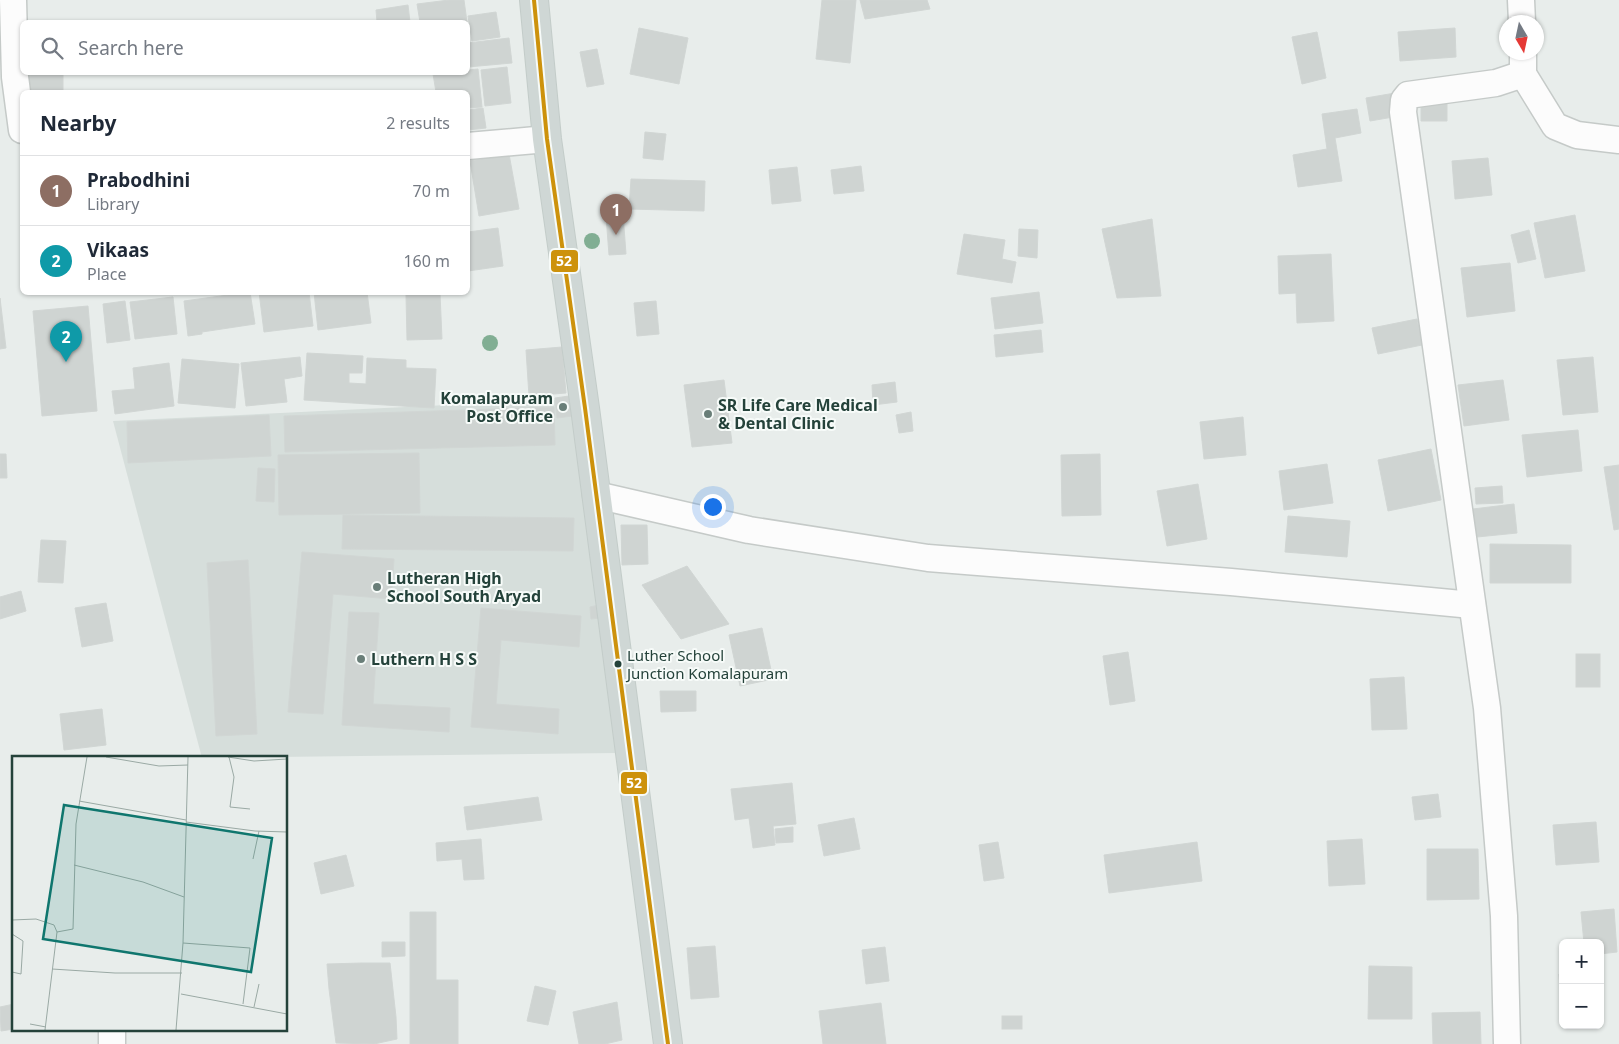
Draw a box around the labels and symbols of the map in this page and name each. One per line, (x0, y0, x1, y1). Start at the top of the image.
north arrow (1499, 15, 1544, 60)
pin: 1 (600, 194, 632, 235)
line badge: 52 (550, 249, 579, 273)
text: 52 (556, 251, 572, 270)
pin: 2 (50, 321, 82, 362)
place label: Komalapuram Post Office (440, 387, 553, 427)
place label: SR Life Care Medical & Dental Clinic (718, 394, 878, 434)
marker: Komalapuram Post Office (557, 401, 569, 413)
marker: SR Life Care Medical & Dental Clinic (702, 408, 714, 420)
your location (700, 494, 726, 520)
place label: Lutheran High School South Aryad (387, 567, 541, 607)
marker: Lutheran High School South Aryad (371, 581, 383, 593)
place label: Luther School Junction Komalapuram (625, 645, 788, 683)
place label: Luthern H S S (371, 648, 477, 670)
marker: Luthern H S S (355, 653, 367, 665)
marker: Luther School Junction Komalapuram (613, 659, 623, 669)
inset map (12, 756, 288, 1032)
line badge: 52 (620, 771, 648, 795)
text: 52 (626, 773, 642, 792)

